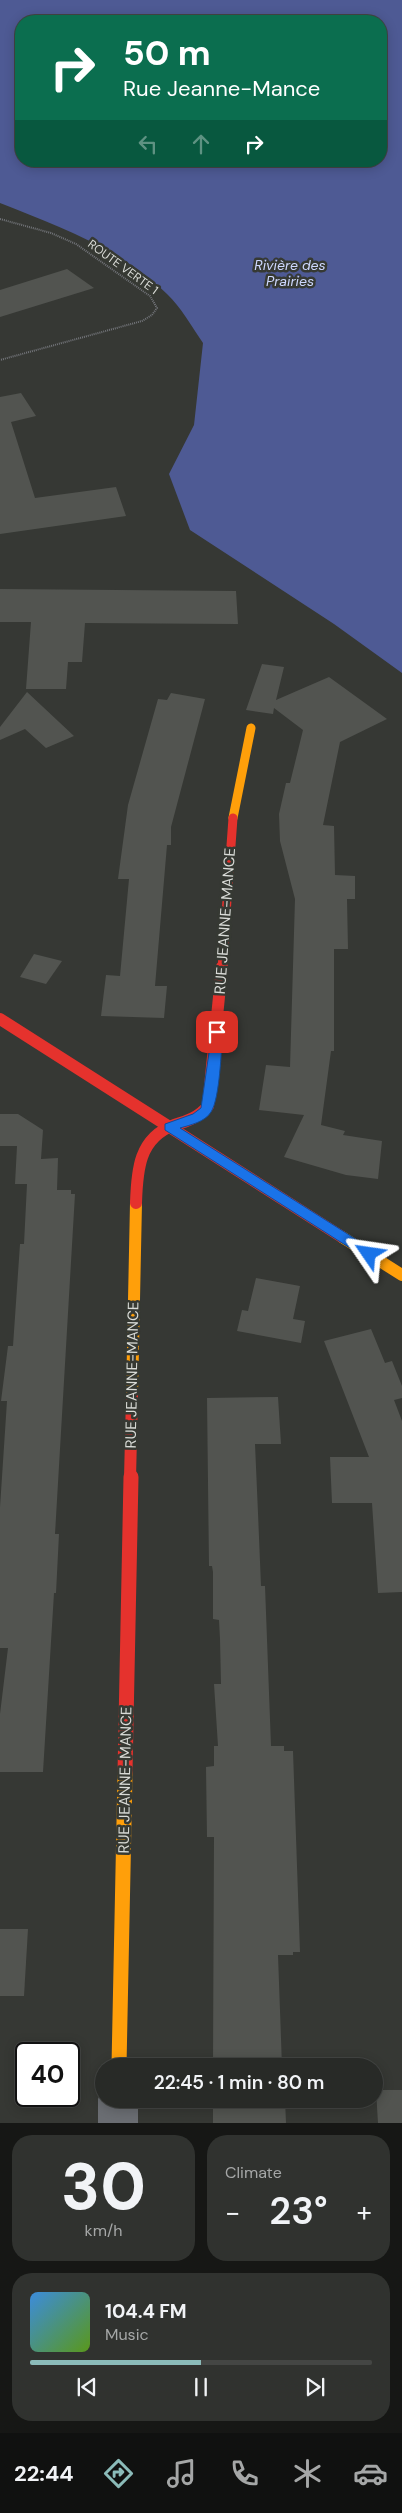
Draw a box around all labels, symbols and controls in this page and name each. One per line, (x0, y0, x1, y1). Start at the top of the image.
text: 50 m (123, 30, 211, 76)
icon: right (40, 35, 105, 100)
text: Rue Jeanne-Mance (123, 74, 320, 103)
icon: left (134, 130, 162, 158)
icon: ahead (187, 130, 215, 158)
icon: right (240, 130, 268, 158)
street label: ROUTE VERTE 1 (85, 236, 161, 298)
water label: Rivière des Prairies (254, 256, 326, 290)
street label: RUE JEANNE-MANCE (210, 847, 240, 995)
pin (196, 1011, 238, 1053)
icon: arrive (203, 1018, 231, 1046)
position arrow (342, 1227, 394, 1279)
street label: RUE JEANNE-MANCE (121, 1302, 143, 1448)
street label: RUE JEANNE-MANCE (114, 1707, 136, 1853)
speed limit sign: 40 (15, 2042, 80, 2107)
text: 22:45 · 1 min · 80 m (154, 2070, 324, 2095)
text: 30 (61, 2145, 146, 2229)
text: Climate (225, 2162, 282, 2183)
text: 23° (269, 2186, 328, 2236)
text: − (225, 2194, 240, 2231)
text: + (357, 2194, 372, 2231)
text: km/h (85, 2220, 122, 2241)
text: 104.4 FM (105, 2299, 187, 2324)
text: Music (105, 2324, 149, 2345)
icon: previous (73, 2373, 101, 2401)
icon: pause (187, 2373, 215, 2401)
icon: next (301, 2373, 329, 2401)
icon: directions (101, 2456, 136, 2491)
icon: music (164, 2456, 199, 2491)
icon: phone (227, 2456, 262, 2491)
icon: climate (290, 2456, 325, 2491)
icon: car (353, 2456, 388, 2491)
text: 22:44 (14, 2459, 74, 2488)

